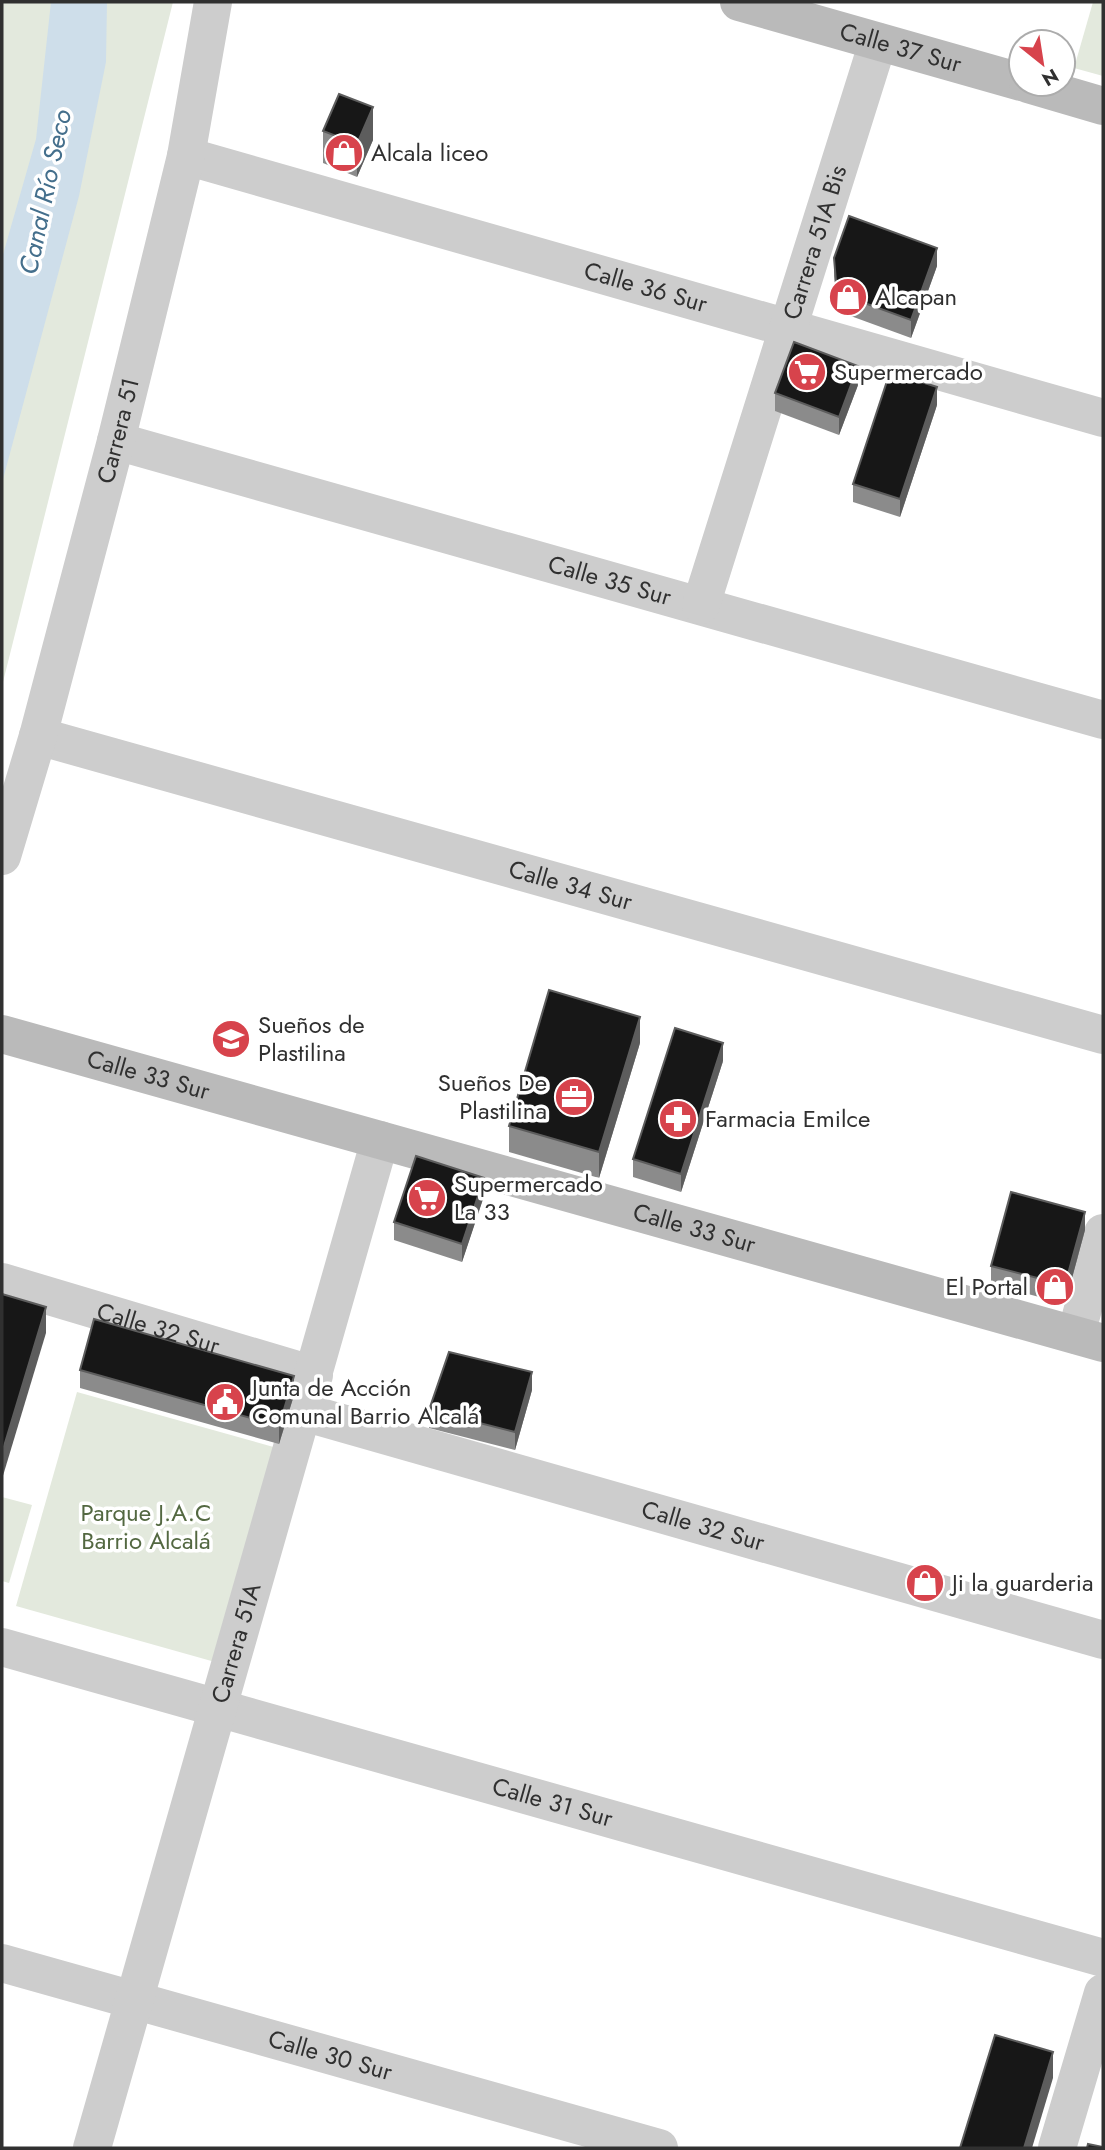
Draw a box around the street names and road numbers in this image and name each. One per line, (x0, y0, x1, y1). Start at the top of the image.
street label: Calle 37 Sur (836, 13, 966, 81)
street label: Carrera 51A Bis (774, 161, 855, 324)
street label: Calle 36 Sur (580, 253, 712, 321)
street label: Carrera 51 (88, 374, 148, 487)
street label: Calle 35 Sur (544, 546, 676, 614)
street label: Calle 34 Sur (505, 851, 637, 919)
street label: Calle 33 Sur (83, 1041, 215, 1109)
street label: Calle 33 Sur (629, 1194, 761, 1262)
street label: Calle 32 Sur (93, 1293, 225, 1363)
street label: Calle 32 Sur (638, 1491, 770, 1560)
street label: Carrera 51A (202, 1579, 270, 1707)
street label: Calle 31 Sur (488, 1768, 618, 1836)
street label: Calle 30 Sur (264, 2021, 397, 2089)

